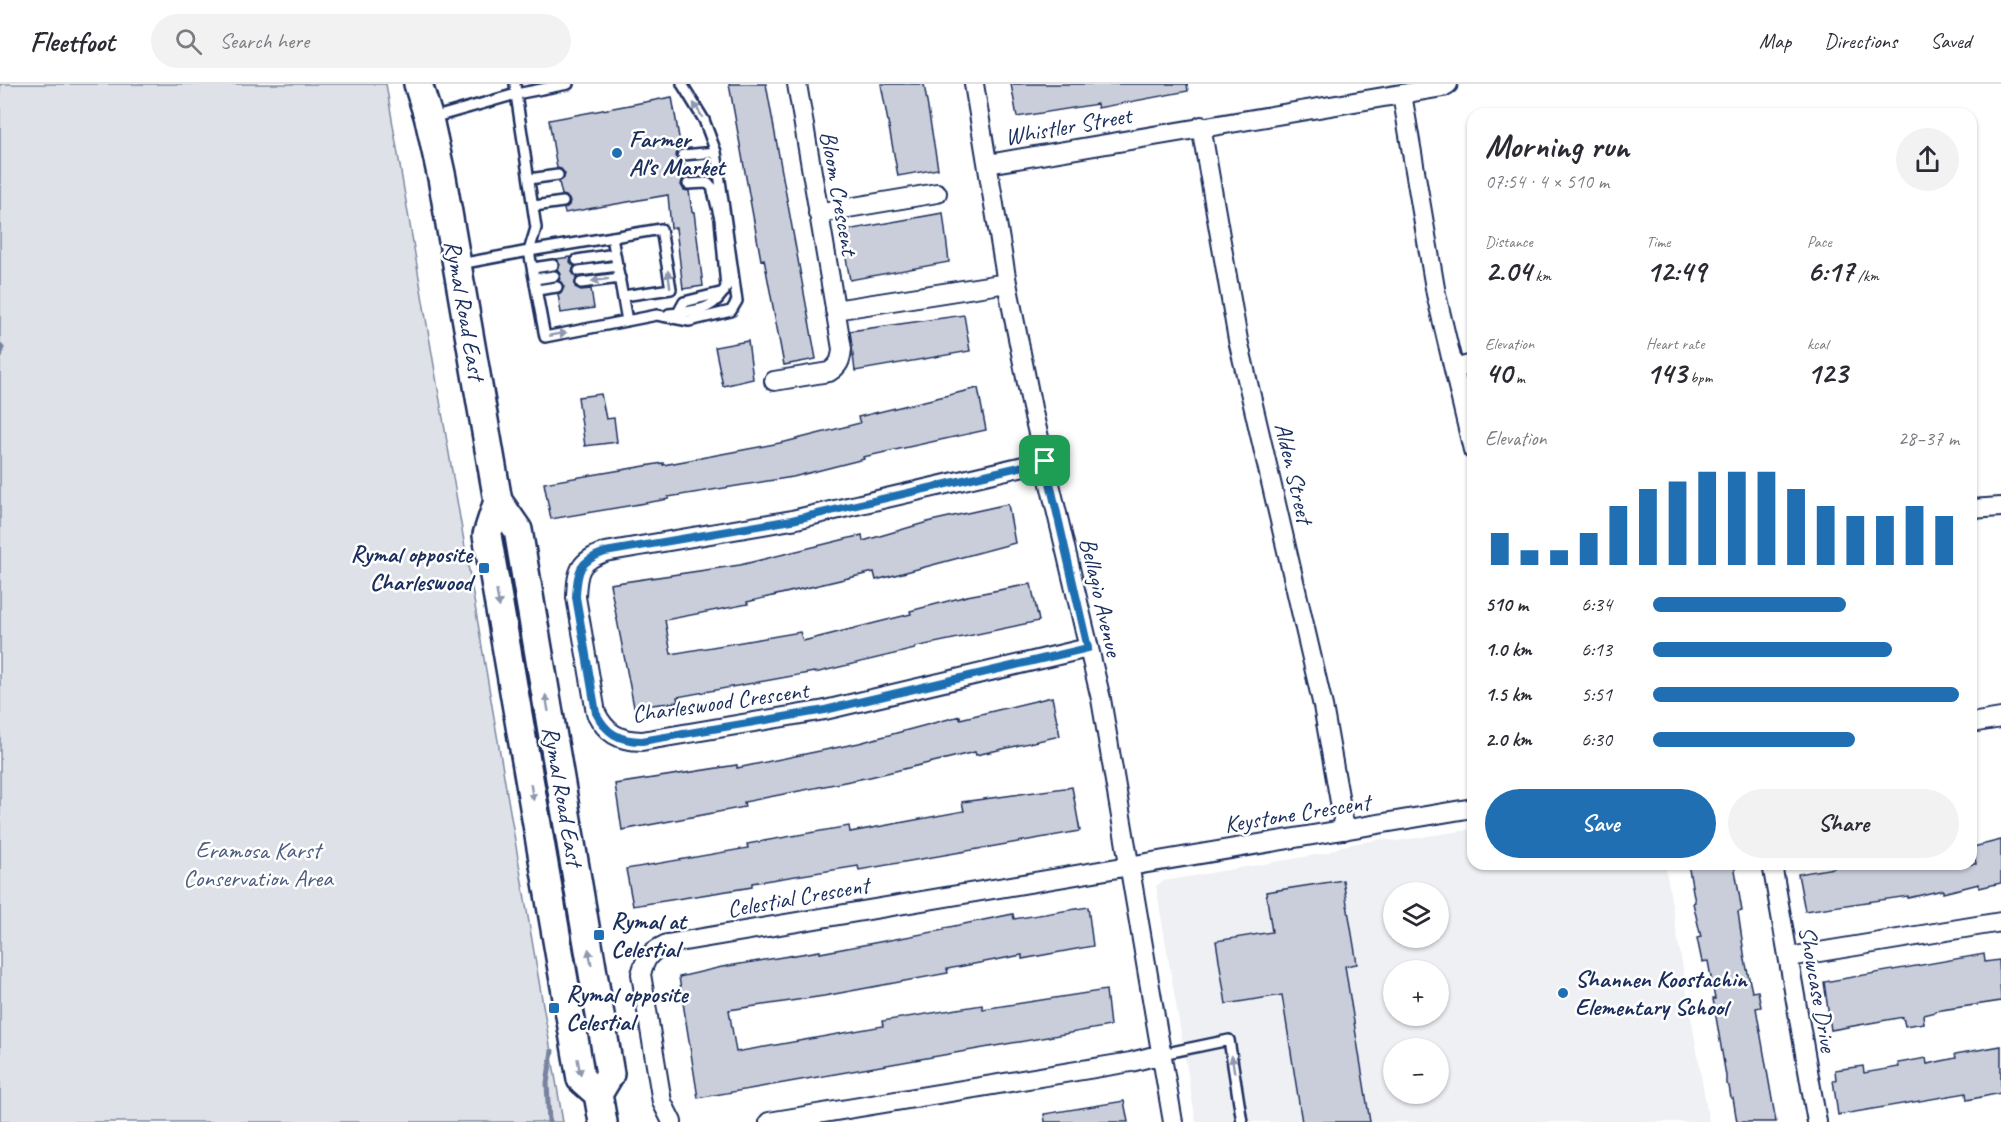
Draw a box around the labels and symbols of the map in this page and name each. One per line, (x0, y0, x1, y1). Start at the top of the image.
street label: Whistler Street (1002, 100, 1136, 152)
one-way arrow (693, 102, 704, 119)
place label: Farmer Al's Market (629, 124, 727, 182)
street label: Bloom Crescent (813, 129, 865, 259)
marker: Farmer Al's Market (610, 146, 624, 160)
street label: Rymal Road East (438, 238, 493, 385)
one-way arrow (665, 269, 674, 288)
one-way arrow (591, 276, 610, 285)
one-way arrow (549, 329, 568, 338)
street label: Alden Street (1268, 420, 1321, 529)
pin (1019, 435, 1070, 486)
street label: Bellagio Avenue (1073, 535, 1130, 661)
place label: Rymal opposite Charleswood (350, 539, 476, 597)
marker: Rymal opposite Charleswood (477, 561, 491, 575)
one-way arrow (494, 590, 503, 609)
street label: Charleswood Crescent (630, 674, 812, 729)
one-way arrow (542, 693, 551, 712)
street label: Rymal Road East (536, 724, 591, 871)
one-way arrow (527, 782, 536, 801)
street label: Keystone Crescent (1222, 786, 1375, 839)
park label: Eramosa Karst Conservation Area (183, 835, 334, 893)
street label: Celestial Crescent (725, 869, 874, 924)
place label: Rymal at Celestial (611, 906, 689, 964)
street label: Showcase Drive (1792, 924, 1844, 1056)
marker: Rymal at Celestial (592, 928, 606, 942)
one-way arrow (586, 947, 595, 966)
place label: Shannen Koostachin Elementary School (1575, 964, 1749, 1022)
place label: Rymal opposite Celestial (566, 979, 690, 1037)
marker: Shannen Koostachin Elementary School (1556, 986, 1570, 1000)
marker: Rymal opposite Celestial (547, 1001, 561, 1015)
one-way arrow (1228, 1055, 1237, 1074)
one-way arrow (575, 1057, 584, 1076)

